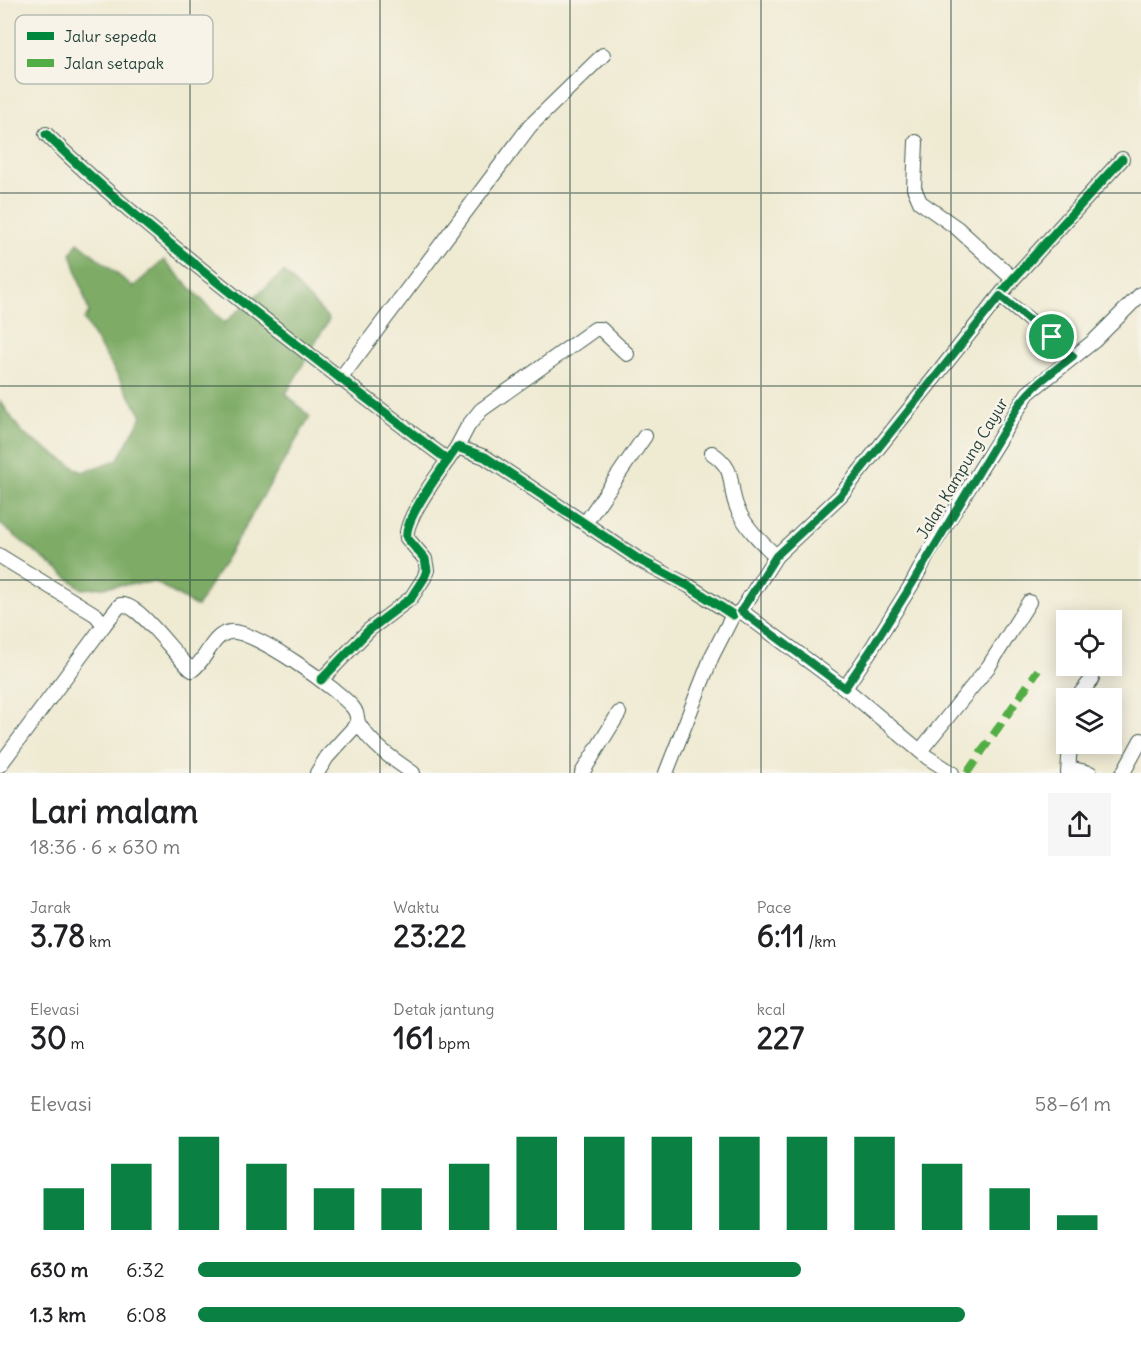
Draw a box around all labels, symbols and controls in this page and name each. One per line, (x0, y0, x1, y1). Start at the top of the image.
legend (15, 15, 213, 84)
text: Jalur sepeda (64, 26, 157, 46)
text: Jalan setapak (64, 53, 164, 73)
pin (1026, 311, 1077, 362)
icon: arrive (1035, 320, 1068, 353)
street label: Jalan Kampung Cayur (912, 394, 1012, 542)
map controls (1056, 610, 1122, 754)
button: locate (1056, 610, 1122, 676)
button: layers (1056, 688, 1122, 754)
text: Lari malam (30, 790, 198, 832)
button: share (1048, 793, 1111, 856)
text: 18:36 · 6 × 630 m (30, 834, 180, 859)
text: Jarak (30, 897, 71, 917)
text: Waktu (393, 897, 439, 917)
text: Pace (757, 897, 791, 917)
text: 3.78 (30, 917, 85, 955)
text: 23:22 (393, 917, 466, 955)
text: 6:11 (757, 917, 805, 955)
text: km (85, 931, 111, 951)
text: /km (805, 931, 836, 951)
text: Elevasi (30, 999, 79, 1019)
text: Detak jantung (393, 999, 495, 1019)
text: kcal (757, 999, 785, 1019)
text: 30 (30, 1019, 67, 1057)
text: 161 (393, 1019, 434, 1057)
text: 227 (757, 1019, 804, 1057)
text: m (67, 1033, 85, 1053)
text: bpm (434, 1033, 470, 1053)
text: Elevasi (30, 1091, 92, 1116)
text: 58–61 m (1035, 1091, 1111, 1116)
text: 630 m (30, 1257, 88, 1282)
text: 6:32 (126, 1257, 164, 1282)
text: 1.3 km (30, 1302, 86, 1327)
text: 6:08 (126, 1302, 167, 1327)

